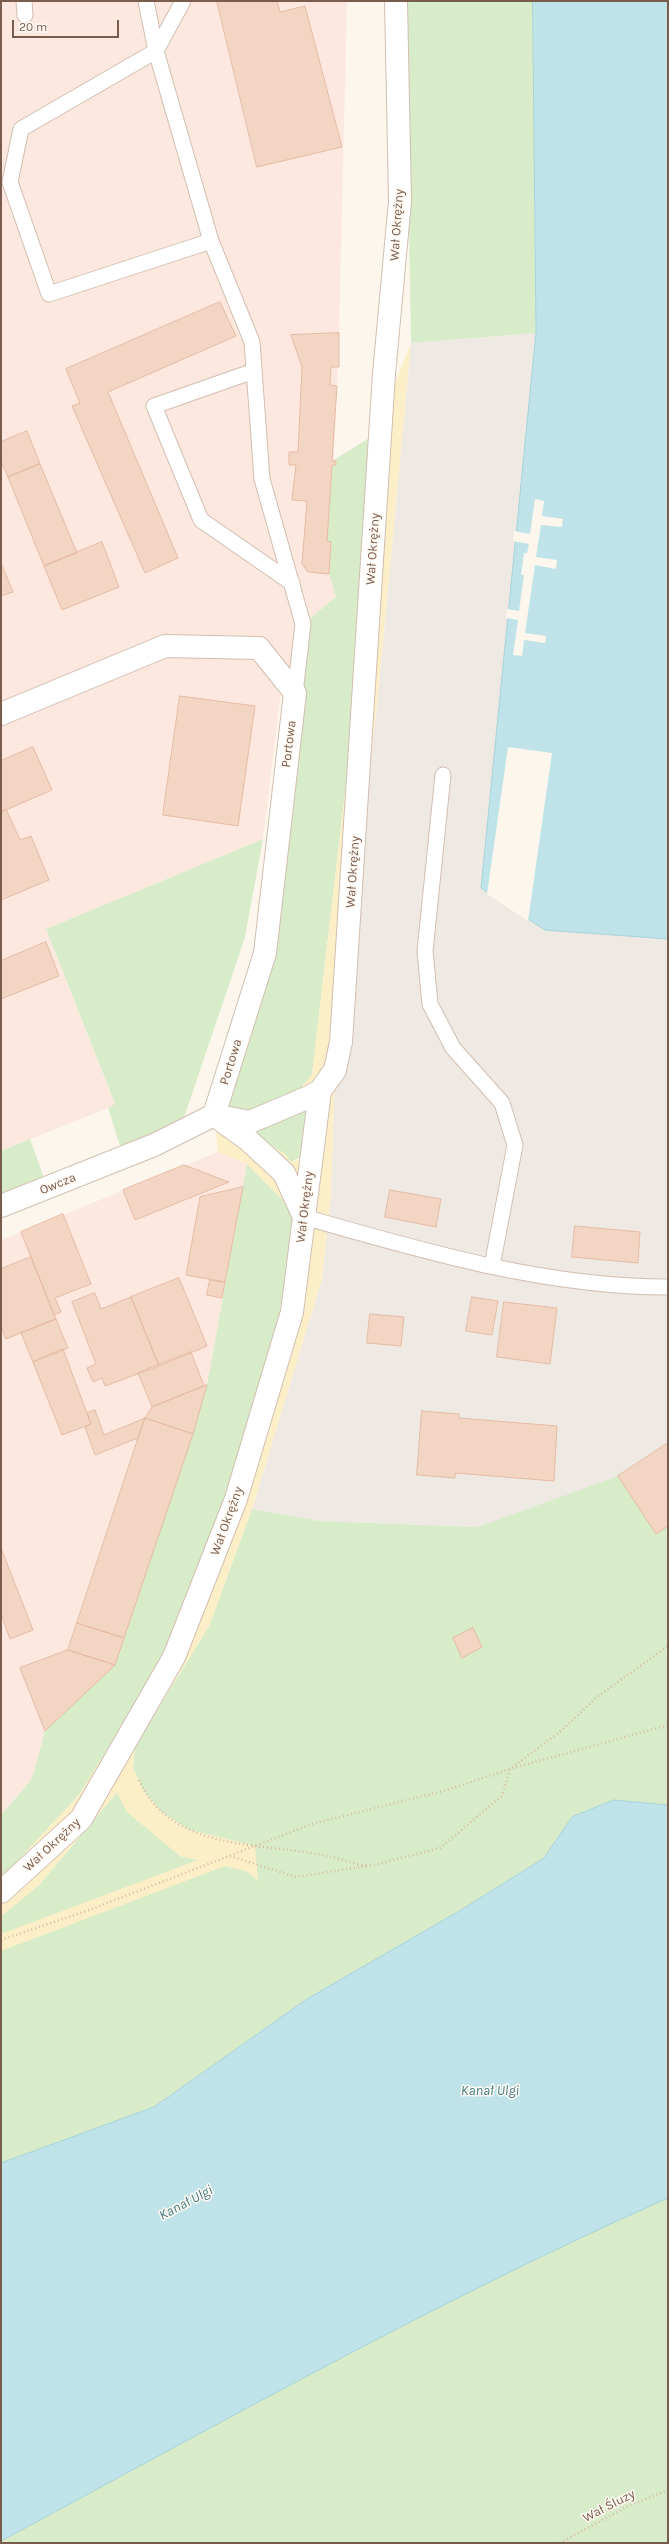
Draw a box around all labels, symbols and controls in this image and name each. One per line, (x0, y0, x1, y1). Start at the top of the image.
scale bar (14, 12, 121, 38)
text: 20 m (19, 20, 47, 34)
street label: Wał Okrężny (387, 188, 407, 262)
street label: Wał Okrężny (363, 512, 383, 586)
street label: Portowa (278, 719, 300, 769)
street label: Wał Okrężny (343, 835, 363, 909)
street label: Portowa (217, 1037, 245, 1087)
street label: Owcza (38, 1170, 78, 1198)
street label: Wał Okrężny (293, 1170, 317, 1244)
street label: Wał Okrężny (207, 1484, 247, 1558)
street label: Wał Okrężny (20, 1815, 84, 1875)
water label: Kanał Ulgi (461, 2083, 519, 2099)
water label: Kanał Ulgi (156, 2182, 216, 2224)
street label: Wał Śluzy (580, 2486, 638, 2526)

